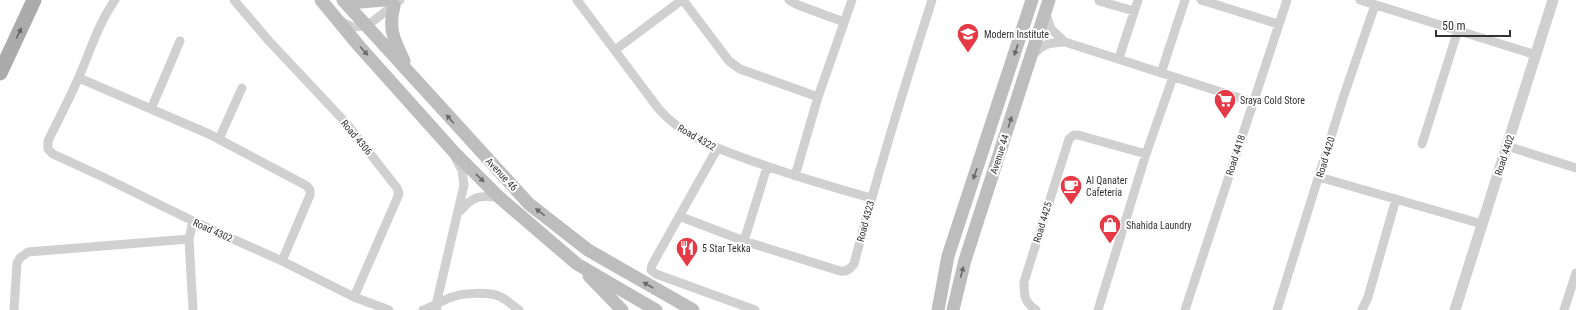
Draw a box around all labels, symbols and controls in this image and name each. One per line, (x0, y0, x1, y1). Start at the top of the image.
scale bar (1436, 12, 1510, 38)
text: 50 m (1442, 19, 1466, 33)
school or university icon: Modern Institute (955, 21, 981, 54)
one-way arrow (15, 27, 22, 38)
place label: Modern Institute (984, 29, 1049, 40)
one-way arrow (1012, 45, 1018, 57)
one-way arrow (359, 46, 368, 56)
supermarket icon: Sraya Cold Store (1212, 87, 1238, 120)
place label: Sraya Cold Store (1240, 95, 1305, 106)
one-way arrow (446, 114, 455, 123)
one-way arrow (1007, 115, 1013, 127)
street label: Road 4306 (339, 118, 374, 157)
street label: Road 4322 (676, 122, 718, 153)
street label: Avenue 44 (988, 133, 1011, 175)
street label: Road 4418 (1224, 133, 1247, 177)
street label: Road 4402 (1493, 133, 1516, 177)
street label: Road 4420 (1314, 135, 1337, 179)
street label: Avenue 46 (484, 156, 520, 193)
one-way arrow (971, 168, 977, 180)
one-way arrow (475, 173, 485, 183)
cafe icon: Al Qanater Cafeteria (1058, 173, 1084, 206)
place label: Al Qanater Cafeteria (1086, 175, 1127, 198)
street label: Road 4323 (855, 199, 876, 243)
street label: Road 4425 (1031, 200, 1054, 244)
one-way arrow (534, 208, 545, 217)
shop icon: Shahida Laundry (1097, 212, 1123, 245)
street label: Road 4302 (191, 217, 234, 244)
place label: Shahida Laundry (1126, 220, 1191, 231)
restaurant icon: 5 Star Tekka (674, 235, 700, 268)
place label: 5 Star Tekka (702, 243, 751, 254)
one-way arrow (959, 266, 965, 278)
one-way arrow (642, 281, 654, 288)

